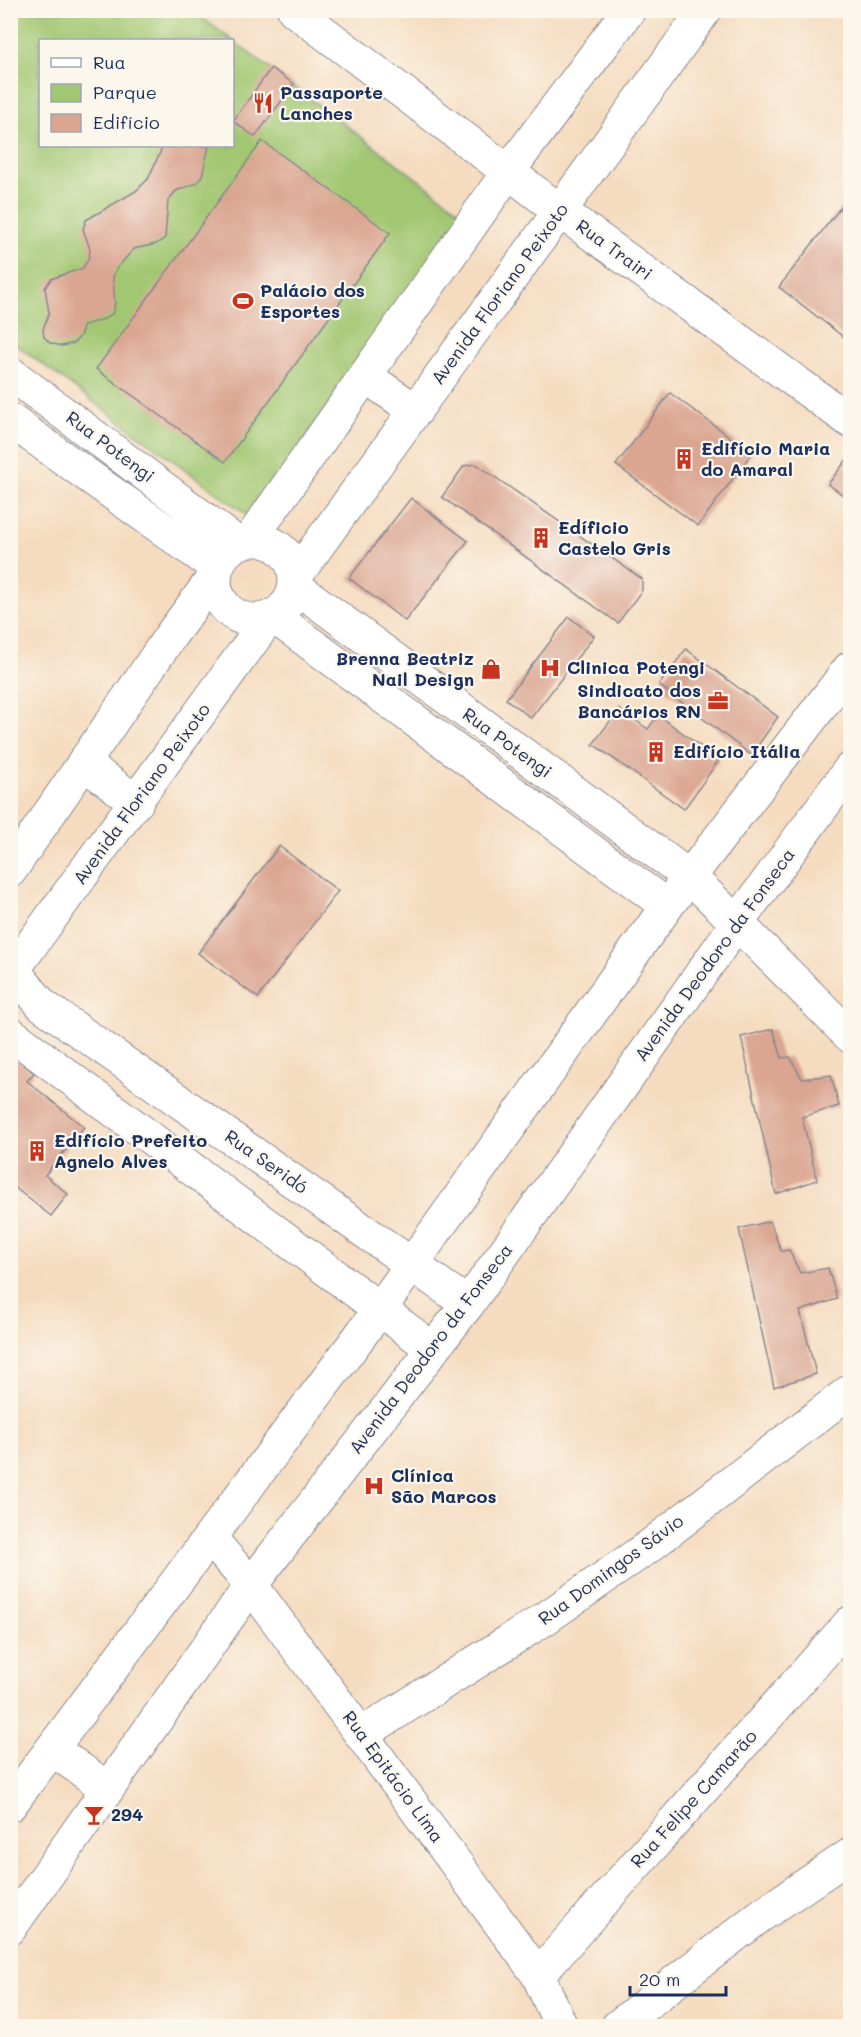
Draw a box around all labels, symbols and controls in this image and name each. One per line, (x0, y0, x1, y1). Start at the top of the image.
legend (39, 39, 234, 147)
text: Rua (93, 50, 126, 74)
text: Parque (93, 80, 157, 104)
place label: Passaporte Lanches (280, 80, 383, 125)
restaurant icon: Passaporte Lanches (251, 91, 275, 115)
text: Edifício (93, 110, 160, 134)
street label: Avenida Floriano Peixoto (425, 198, 573, 389)
street label: Rua Trairi (572, 213, 658, 285)
place label: Palácio dos Esportes (260, 278, 365, 323)
sports icon: Palácio dos Esportes (231, 289, 255, 313)
street label: Rua Potengi (61, 405, 160, 487)
place label: Edifício Maria do Amaral (701, 436, 830, 481)
building icon: Edifício Maria do Amaral (672, 447, 696, 471)
place label: Edíficio Castelo Gris (558, 515, 671, 560)
building icon: Edíficio Castelo Gris (529, 526, 553, 550)
place label: Brenna Beatriz Nail Design (336, 646, 474, 691)
place label: Clinica Potengi (567, 655, 705, 679)
hospital icon: Clinica Potengi (538, 656, 562, 680)
shop icon: Brenna Beatriz Nail Design (479, 657, 503, 681)
place label: Sindicato dos Bancários RN (577, 678, 701, 723)
office icon: Sindicato dos Bancários RN (706, 689, 730, 713)
street label: Avenida Floriano Peixoto (67, 698, 215, 889)
street label: Rua Potengi (458, 702, 557, 783)
place label: Edifício Itália (673, 739, 800, 763)
building icon: Edifício Itália (644, 740, 668, 764)
street label: Avenida Deodoro da Fonseca (629, 843, 800, 1066)
street label: Rua Seridó (220, 1124, 313, 1199)
place label: Edifício Prefeito Agnelo Alves (54, 1128, 207, 1173)
building icon: Edifício Prefeito Agnelo Alves (25, 1139, 49, 1163)
street label: Avenida Deodoro da Fonseca (343, 1238, 517, 1459)
place label: Clínica São Marcos (391, 1463, 496, 1508)
hospital icon: Clínica São Marcos (362, 1474, 386, 1498)
street label: Rua Domingos Sávio (533, 1508, 688, 1630)
street label: Rua Epitácio Lima (338, 1706, 450, 1847)
street label: Rua Felipe Camarão (625, 1724, 762, 1873)
place label: 294 (111, 1802, 143, 1826)
bar icon: 294 (82, 1803, 106, 1827)
scale bar (630, 1959, 726, 1997)
text: 20 m (639, 1967, 680, 1991)

